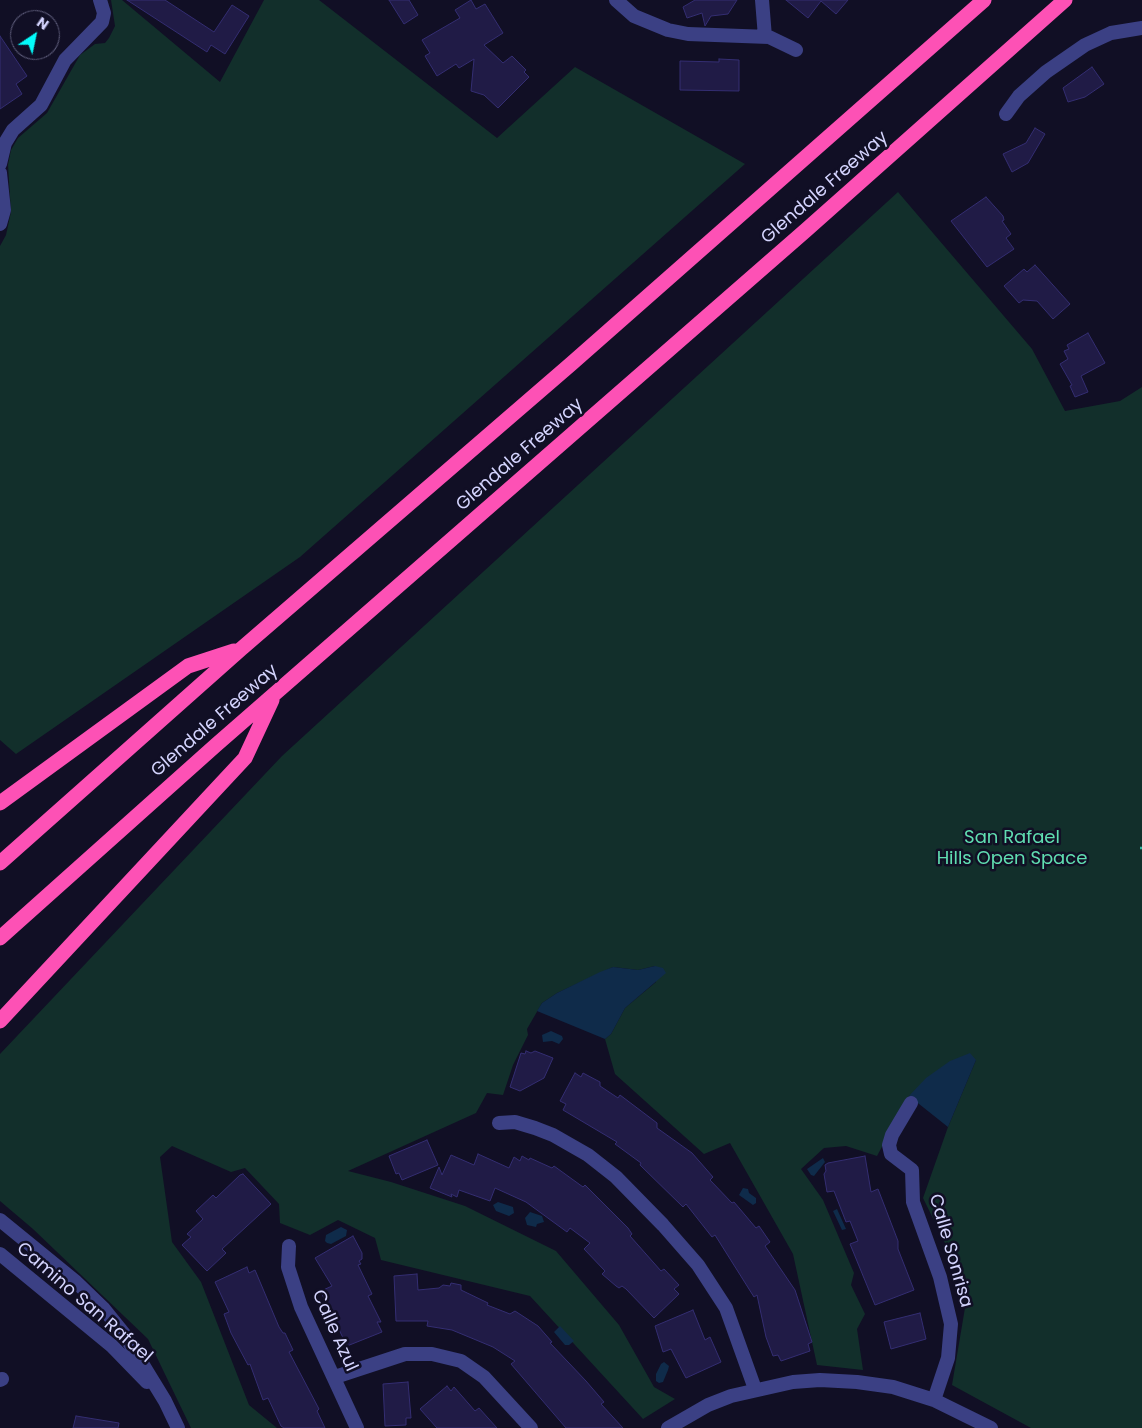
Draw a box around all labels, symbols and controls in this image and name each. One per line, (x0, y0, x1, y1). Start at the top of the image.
north arrow (10, 10, 60, 60)
text: N (33, 12, 53, 35)
street label: Glendale Freeway (757, 127, 893, 249)
street label: Glendale Freeway (452, 394, 588, 516)
street label: Glendale Freeway (147, 660, 283, 782)
park label: San Rafael Hills Open Space (937, 827, 1087, 870)
street label: Calle Sonrisa (923, 1192, 977, 1310)
street label: Camino San Rafael (12, 1238, 156, 1368)
street label: Calle Azul (306, 1287, 362, 1375)

